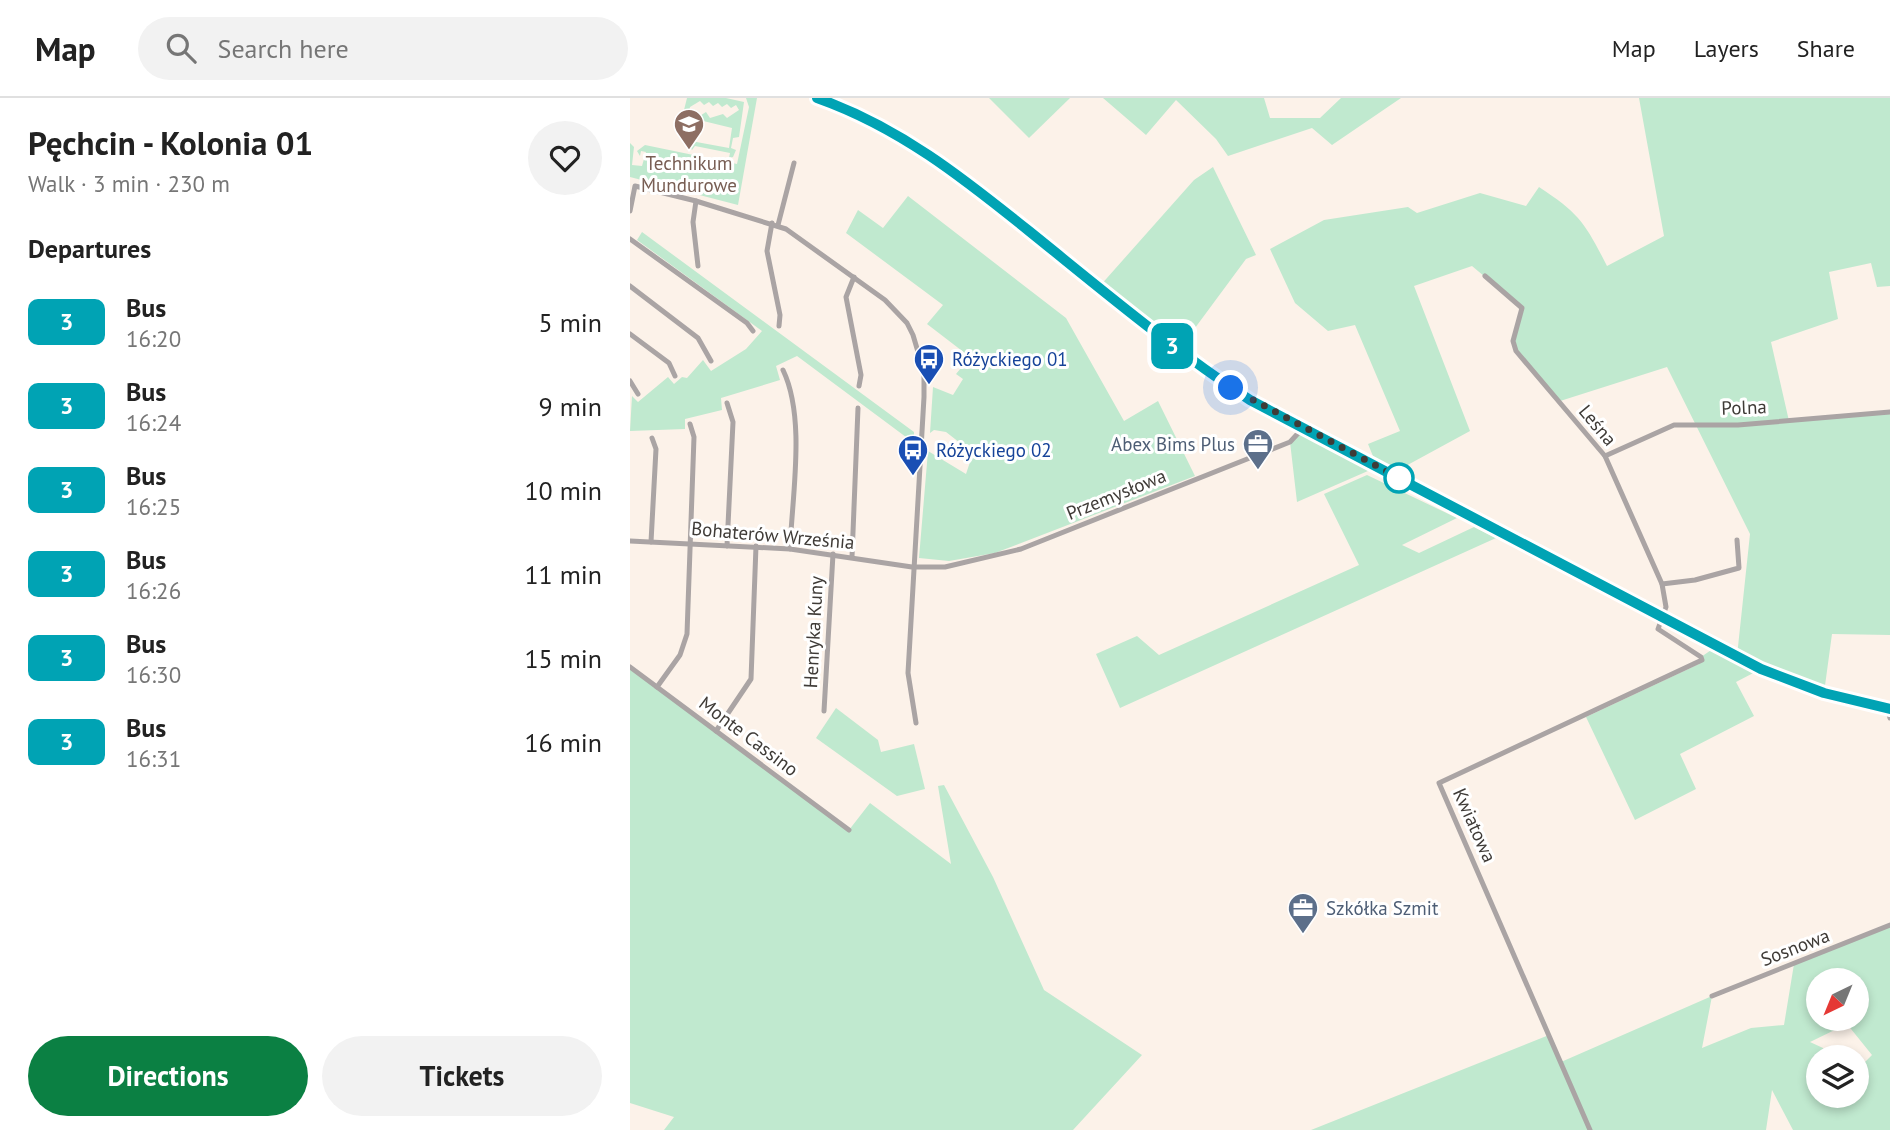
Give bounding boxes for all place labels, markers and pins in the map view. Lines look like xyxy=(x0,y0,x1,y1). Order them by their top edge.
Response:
school or university icon: Technikum Mundurowe xyxy=(672,107,706,151)
place label: Technikum Mundurowe xyxy=(641,151,737,197)
bus stop icon: Różyckiego 01 xyxy=(912,342,946,386)
place label: Różyckiego 01 xyxy=(952,347,1068,371)
office icon: Abex Bims Plus xyxy=(1241,427,1275,471)
place label: Abex Bims Plus xyxy=(1111,432,1235,456)
bus stop icon: Różyckiego 02 xyxy=(896,433,930,477)
place label: Różyckiego 02 xyxy=(936,438,1052,462)
unlabelled marker xyxy=(1384,463,1414,493)
office icon: Szkółka Szmit xyxy=(1286,891,1320,935)
place label: Szkółka Szmit xyxy=(1326,896,1439,920)

